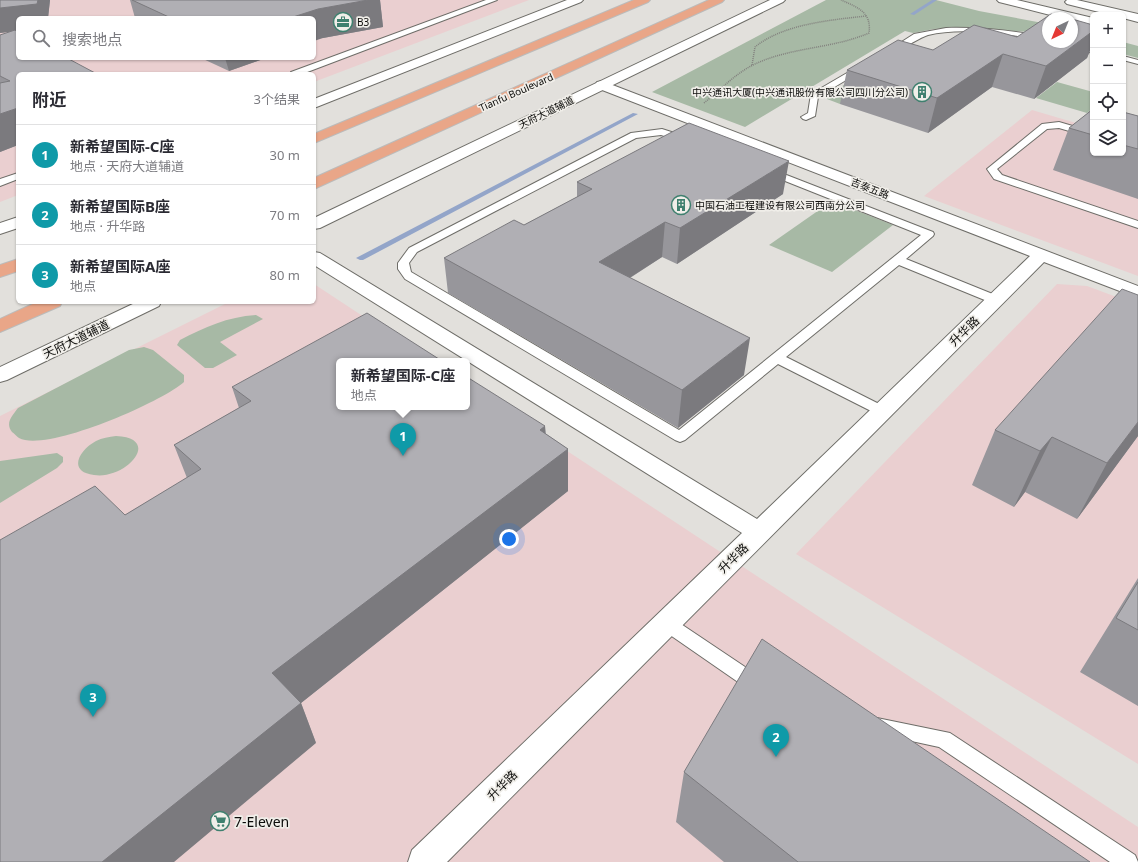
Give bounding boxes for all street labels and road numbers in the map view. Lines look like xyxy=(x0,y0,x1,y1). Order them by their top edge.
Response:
street label: Tianfu Boulevard xyxy=(477,69,555,115)
street label: 天府大道辅道 xyxy=(516,93,576,131)
street label: 吉泰五路 xyxy=(849,174,891,202)
street label: 升华路 xyxy=(945,312,983,350)
street label: 天府大道辅道 xyxy=(40,316,112,362)
street label: 升华路 xyxy=(714,539,752,577)
street label: 升华路 xyxy=(483,766,521,804)

